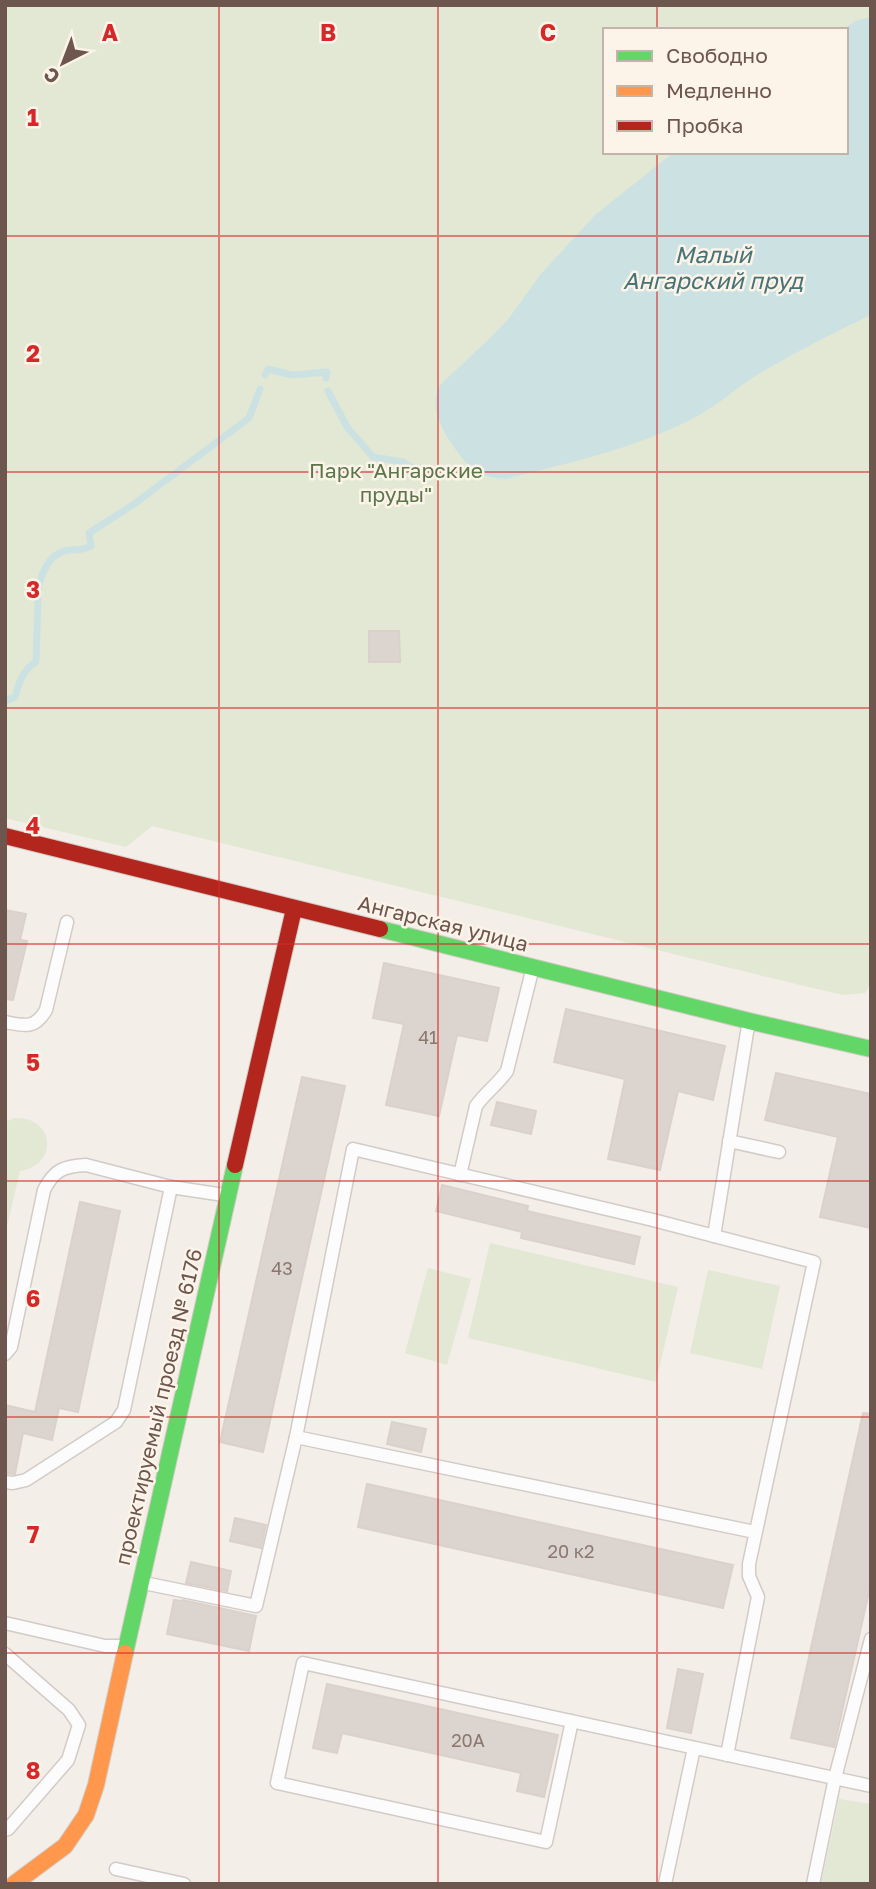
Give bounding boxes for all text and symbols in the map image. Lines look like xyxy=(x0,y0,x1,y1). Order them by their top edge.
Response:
text: A xyxy=(102,18,119,46)
text: B xyxy=(320,18,336,46)
text: C xyxy=(540,18,556,46)
north arrow xyxy=(28,28,98,98)
legend xyxy=(603,28,848,154)
text: Свободно xyxy=(666,42,768,68)
text: С xyxy=(39,63,64,89)
text: Медленно xyxy=(666,77,772,103)
text: 1 xyxy=(27,103,39,131)
text: Пробка xyxy=(666,112,744,138)
water label: Малый Ангарский пруд xyxy=(623,240,804,294)
text: 2 xyxy=(26,339,40,367)
park label: Парк "Ангарские пруды" xyxy=(309,457,483,507)
text: 3 xyxy=(26,575,40,603)
text: 4 xyxy=(26,811,40,839)
street label: Ангарская улица xyxy=(355,889,531,957)
house number: 41 xyxy=(418,1026,438,1048)
text: 5 xyxy=(26,1048,40,1076)
street label: проектируемый проезд № 6176 xyxy=(109,1246,207,1568)
house number: 43 xyxy=(271,1257,293,1279)
text: 6 xyxy=(26,1284,40,1312)
text: 7 xyxy=(27,1520,39,1548)
house number: 20 к2 xyxy=(548,1540,594,1562)
house number: 20А xyxy=(451,1729,485,1751)
text: 8 xyxy=(26,1756,40,1784)

